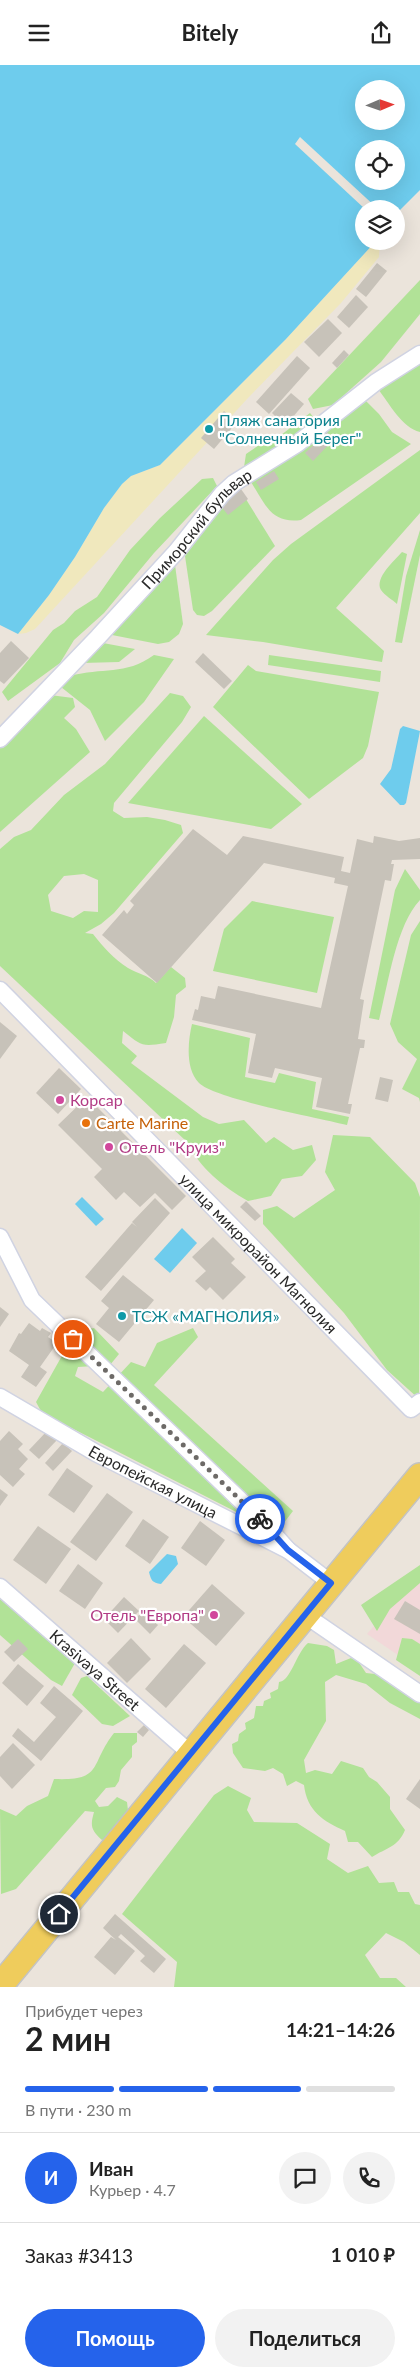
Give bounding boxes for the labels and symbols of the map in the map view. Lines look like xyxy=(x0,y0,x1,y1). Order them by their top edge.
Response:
north arrow xyxy=(355,80,405,130)
place label: Пляж санатория "Солнечный Берег" xyxy=(219,410,361,447)
marker: Пляж санатория "Солнечный Берег" xyxy=(203,423,215,435)
street label: Приморский бульвар xyxy=(137,465,255,593)
place label: Корсар xyxy=(70,1090,123,1109)
marker: Корсар xyxy=(54,1094,66,1106)
place label: Carte Marine xyxy=(96,1113,188,1132)
marker: Carte Marine xyxy=(80,1117,92,1129)
place label: Отель "Круиз" xyxy=(119,1137,225,1156)
marker: Отель "Круиз" xyxy=(103,1141,115,1153)
street label: улица микрорайон Магнолия xyxy=(176,1169,341,1337)
place label: ТСЖ «МАГНОЛИЯ» xyxy=(132,1306,280,1325)
marker: ТСЖ «МАГНОЛИЯ» xyxy=(116,1310,128,1322)
pin xyxy=(52,1318,94,1360)
street label: Европейская улица xyxy=(86,1441,221,1522)
courier xyxy=(235,1494,285,1544)
place label: Отель "Европа" xyxy=(90,1605,204,1624)
marker: Отель "Европа" xyxy=(208,1609,220,1621)
street label: Krasivaya Street xyxy=(46,1625,144,1714)
pin xyxy=(38,1893,80,1935)

